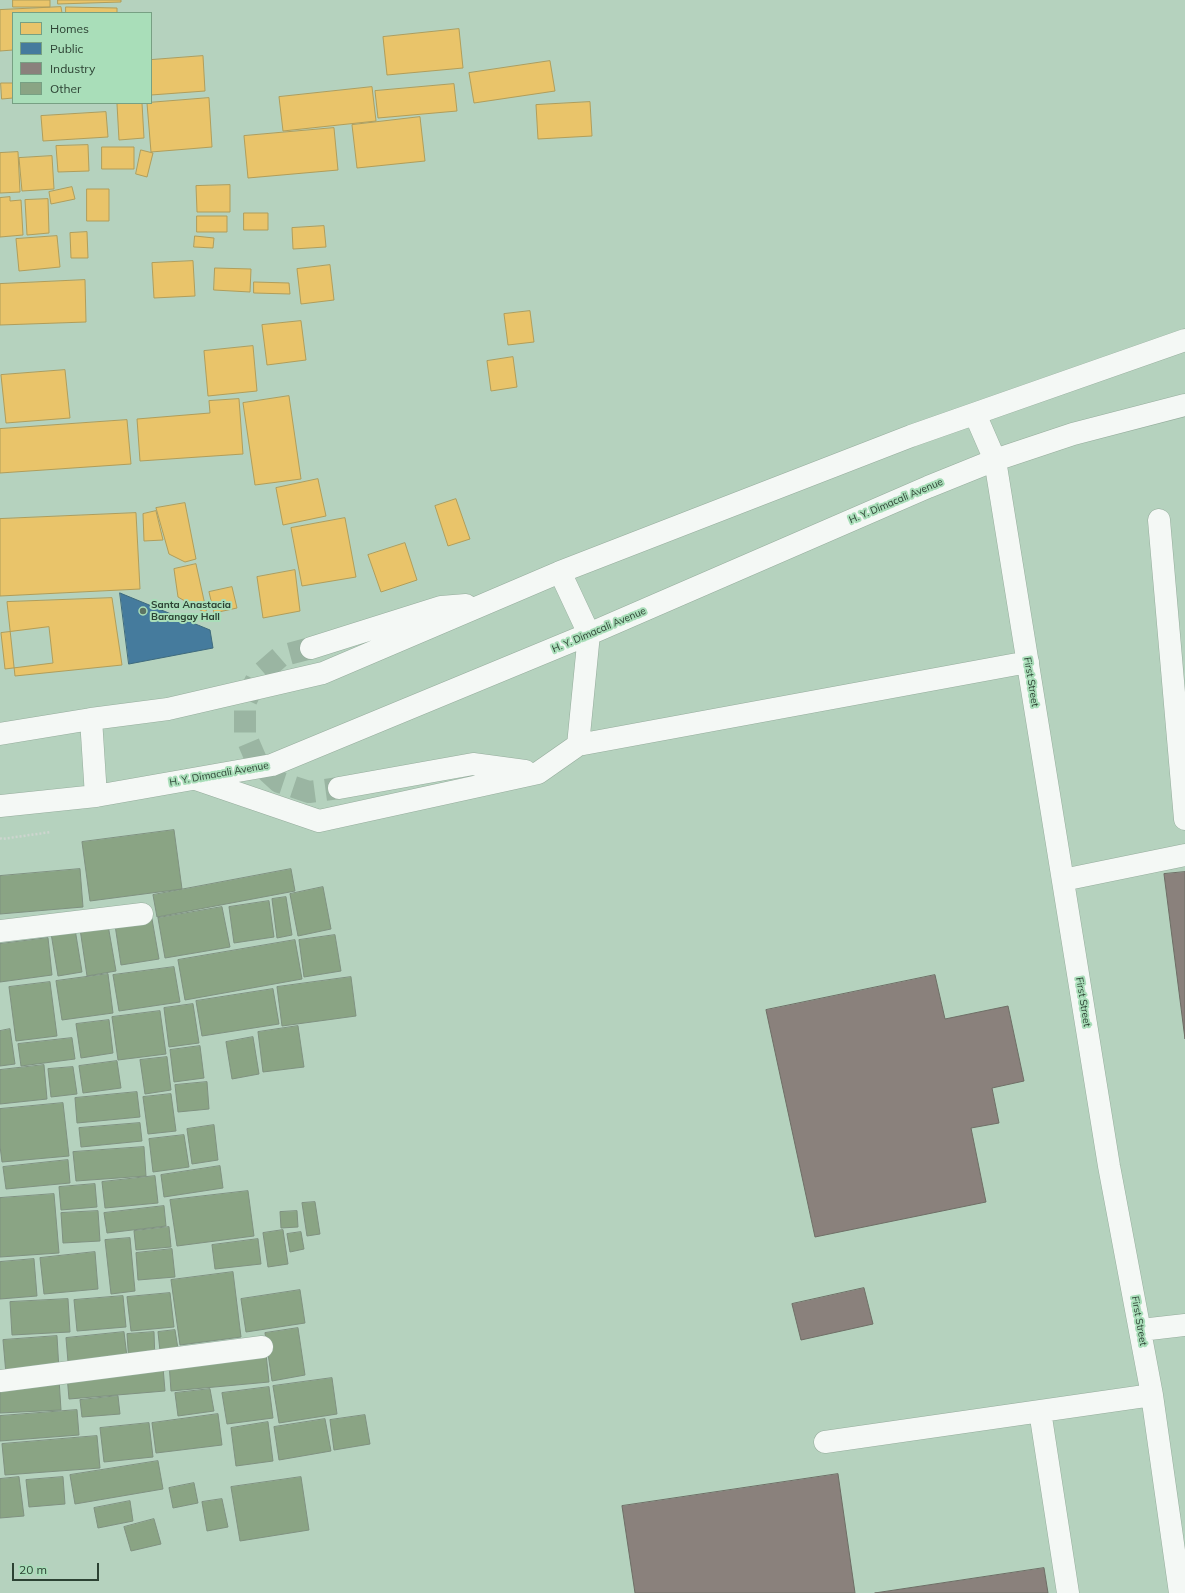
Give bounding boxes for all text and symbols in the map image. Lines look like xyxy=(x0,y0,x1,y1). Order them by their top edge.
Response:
legend xyxy=(12,12,152,104)
text: Homes xyxy=(50,21,89,36)
text: Public xyxy=(50,41,84,56)
text: Industry xyxy=(50,61,95,76)
text: Other xyxy=(50,81,81,96)
street label: H. Y. Dimacali Avenue xyxy=(847,476,945,526)
place label: Santa Anastacia Barangay Hall xyxy=(151,599,231,622)
street label: H. Y. Dimacali Avenue xyxy=(550,605,648,655)
marker: Santa Anastacia Barangay Hall xyxy=(138,606,148,616)
street label: First Street xyxy=(1021,656,1041,708)
street label: H. Y. Dimacali Avenue xyxy=(168,759,270,789)
street label: First Street xyxy=(1073,976,1093,1028)
street label: First Street xyxy=(1129,1295,1149,1347)
scale bar xyxy=(14,1555,101,1581)
text: 20 m xyxy=(19,1562,47,1577)

